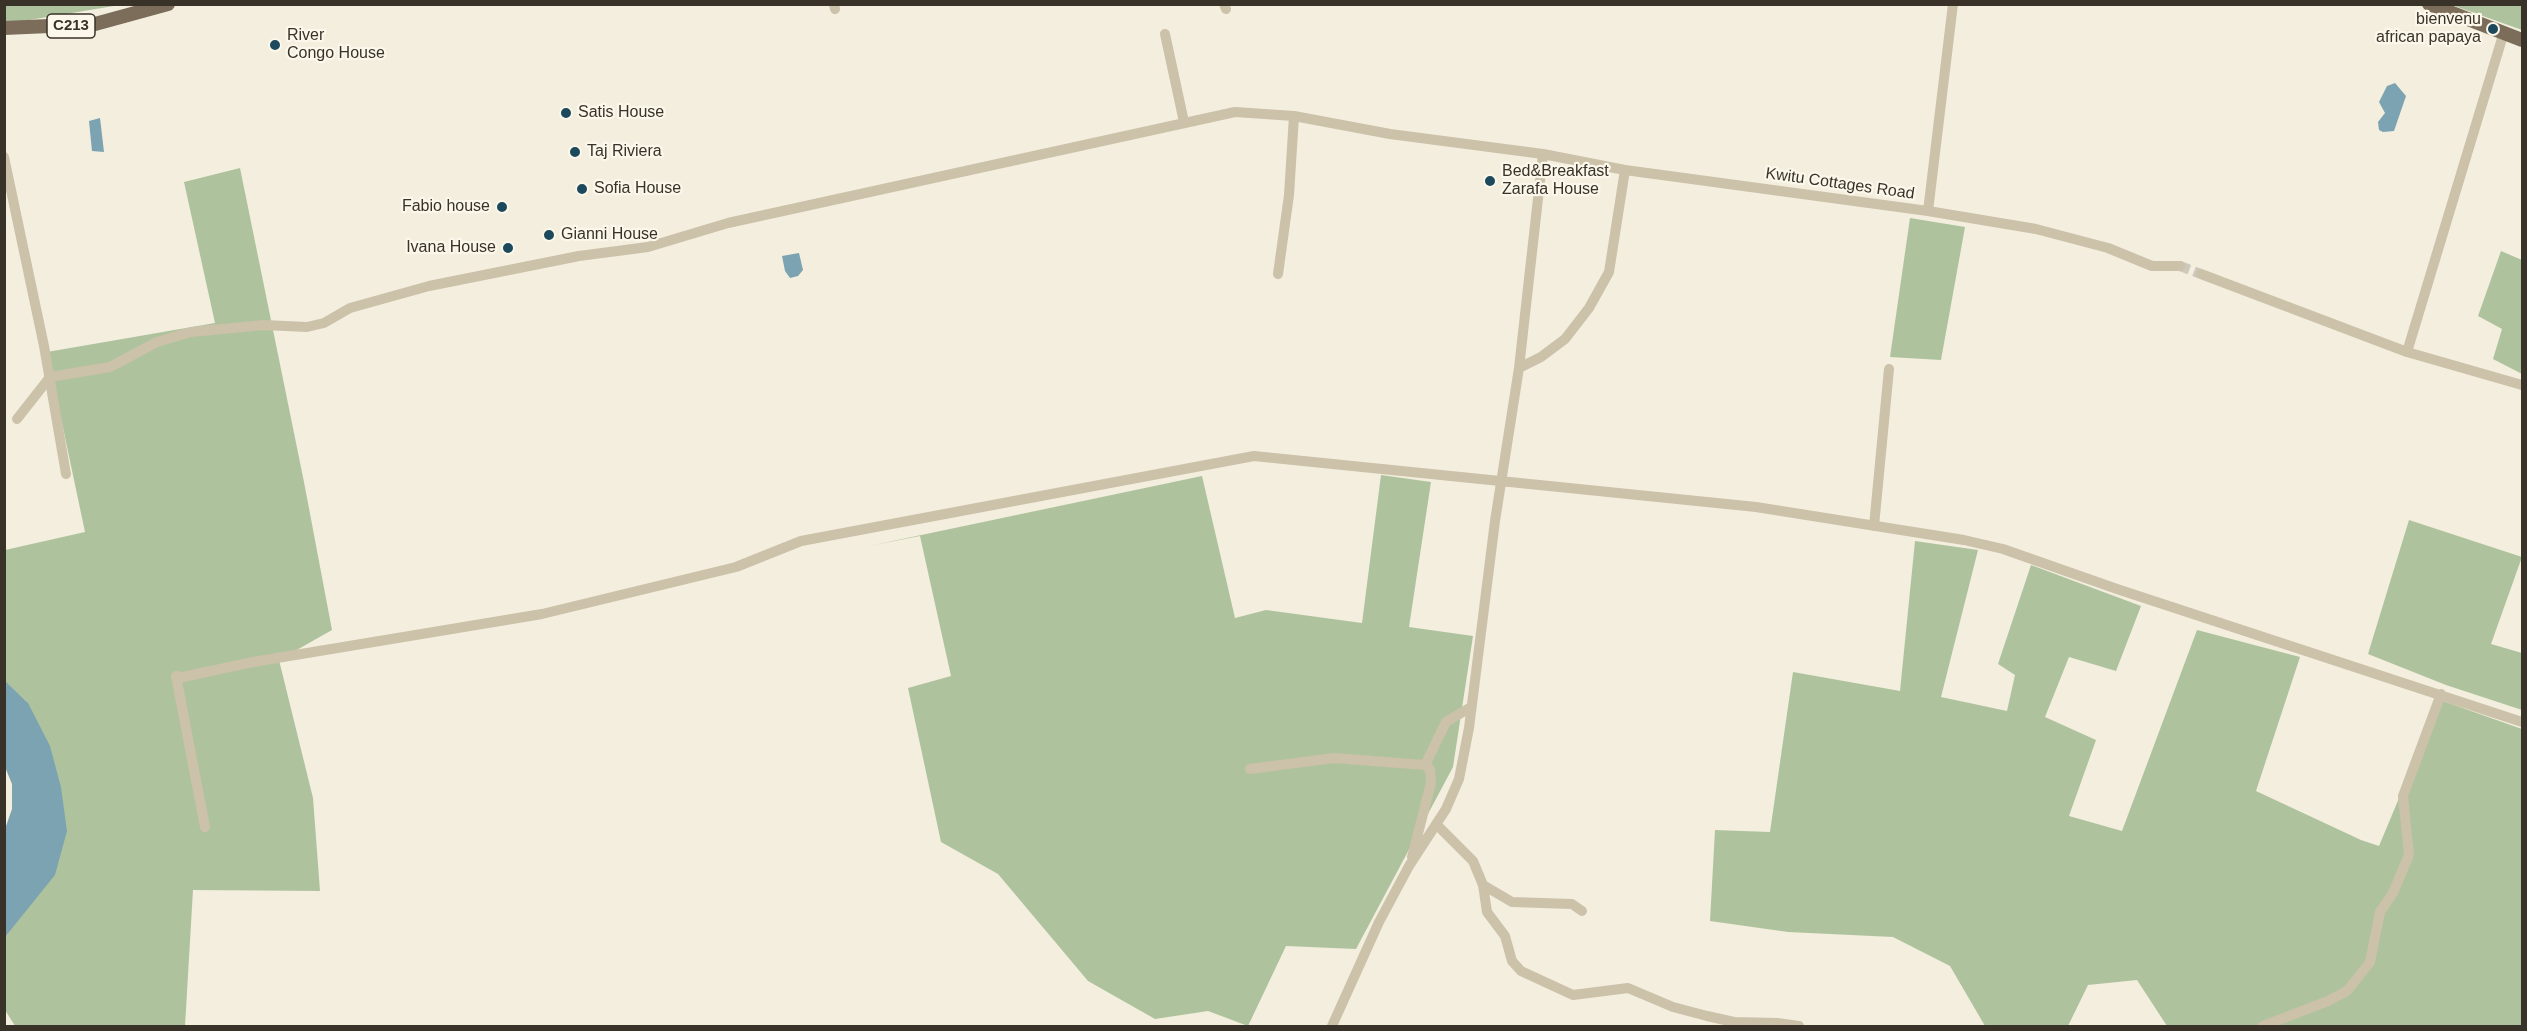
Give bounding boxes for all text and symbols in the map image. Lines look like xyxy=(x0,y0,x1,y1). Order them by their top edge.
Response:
place label: bienvenu african papaya xyxy=(2376,10,2481,48)
road number: C213 xyxy=(47,14,95,38)
marker: bienvenu african papaya xyxy=(2486,22,2500,36)
place label: River Congo House xyxy=(287,26,385,64)
marker: River Congo House xyxy=(268,38,282,52)
place label: Satis House xyxy=(578,103,664,123)
marker: Satis House xyxy=(559,106,573,120)
place label: Taj Riviera xyxy=(587,142,662,162)
marker: Taj Riviera xyxy=(568,145,582,159)
place label: Bed&Breakfast Zarafa House xyxy=(1502,162,1609,200)
street label: Kwitu Cottages Road xyxy=(1764,164,1916,204)
marker: Bed&Breakfast Zarafa House xyxy=(1483,174,1497,188)
place label: Sofia House xyxy=(594,179,681,199)
marker: Sofia House xyxy=(575,182,589,196)
place label: Fabio house xyxy=(402,197,490,217)
marker: Fabio house xyxy=(495,200,509,214)
place label: Gianni House xyxy=(561,225,658,245)
marker: Gianni House xyxy=(542,228,556,242)
place label: Ivana House xyxy=(406,238,496,258)
marker: Ivana House xyxy=(501,241,515,255)

